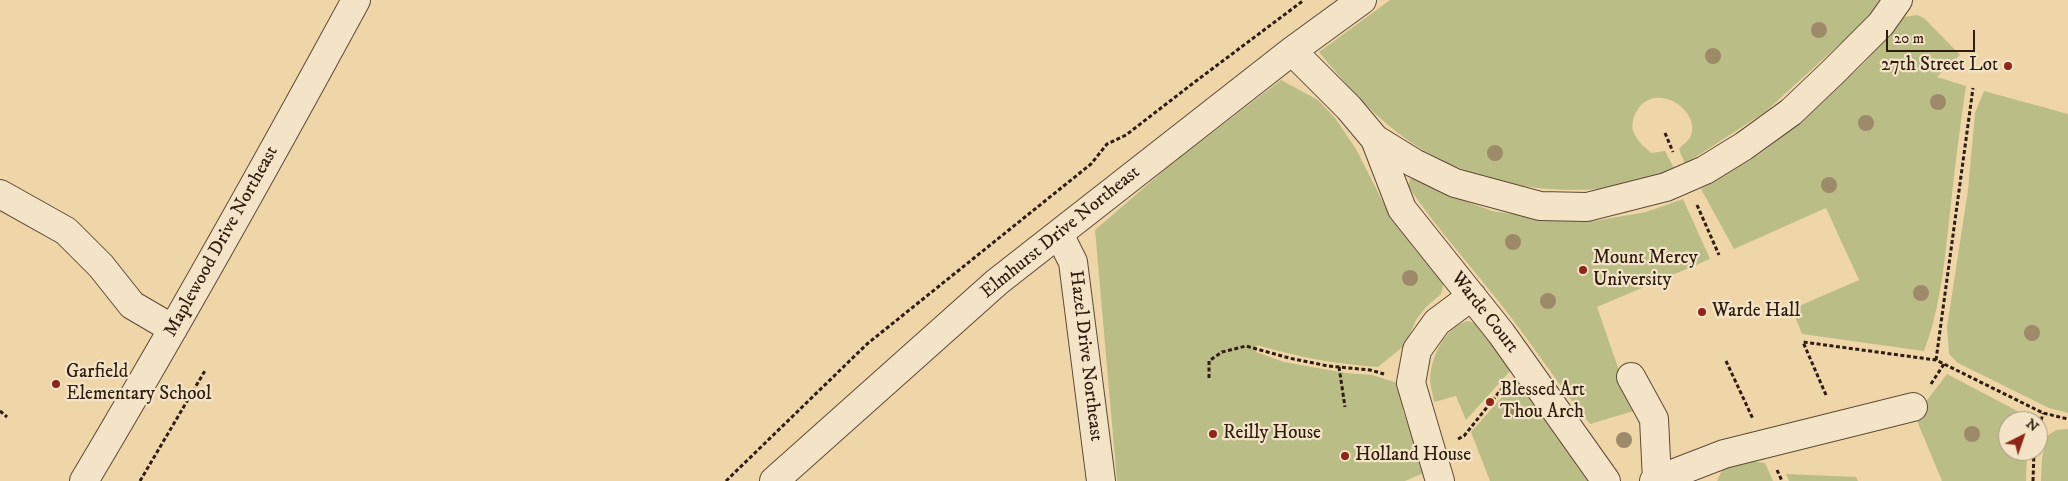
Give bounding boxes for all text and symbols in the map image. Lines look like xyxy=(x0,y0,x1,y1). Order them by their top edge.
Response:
scale bar xyxy=(1888,20,1977,52)
text: 20 m xyxy=(1894,29,1924,48)
place label: 27th Street Lot xyxy=(1881,55,1998,77)
marker: 27th Street Lot xyxy=(2002,60,2014,72)
street label: Maplewood Drive Northeast xyxy=(160,143,284,341)
street label: Elmhurst Drive Northeast xyxy=(977,162,1145,304)
place label: Mount Mercy University xyxy=(1593,248,1698,292)
marker: Mount Mercy University xyxy=(1577,264,1589,276)
street label: Warde Court xyxy=(1445,268,1523,358)
street label: Hazel Drive Northeast xyxy=(1063,269,1107,443)
place label: Warde Hall xyxy=(1712,301,1800,323)
marker: Warde Hall xyxy=(1696,306,1708,318)
place label: Garfield Elementary School xyxy=(66,362,211,406)
marker: Garfield Elementary School xyxy=(50,378,62,390)
place label: Blessed Art Thou Arch xyxy=(1500,380,1585,424)
marker: Blessed Art Thou Arch xyxy=(1484,396,1496,408)
north arrow xyxy=(1998,411,2048,461)
text: N xyxy=(2022,415,2042,436)
place label: Reilly House xyxy=(1223,423,1321,445)
marker: Reilly House xyxy=(1207,428,1219,440)
place label: Holland House xyxy=(1355,445,1471,467)
marker: Holland House xyxy=(1339,450,1351,462)

